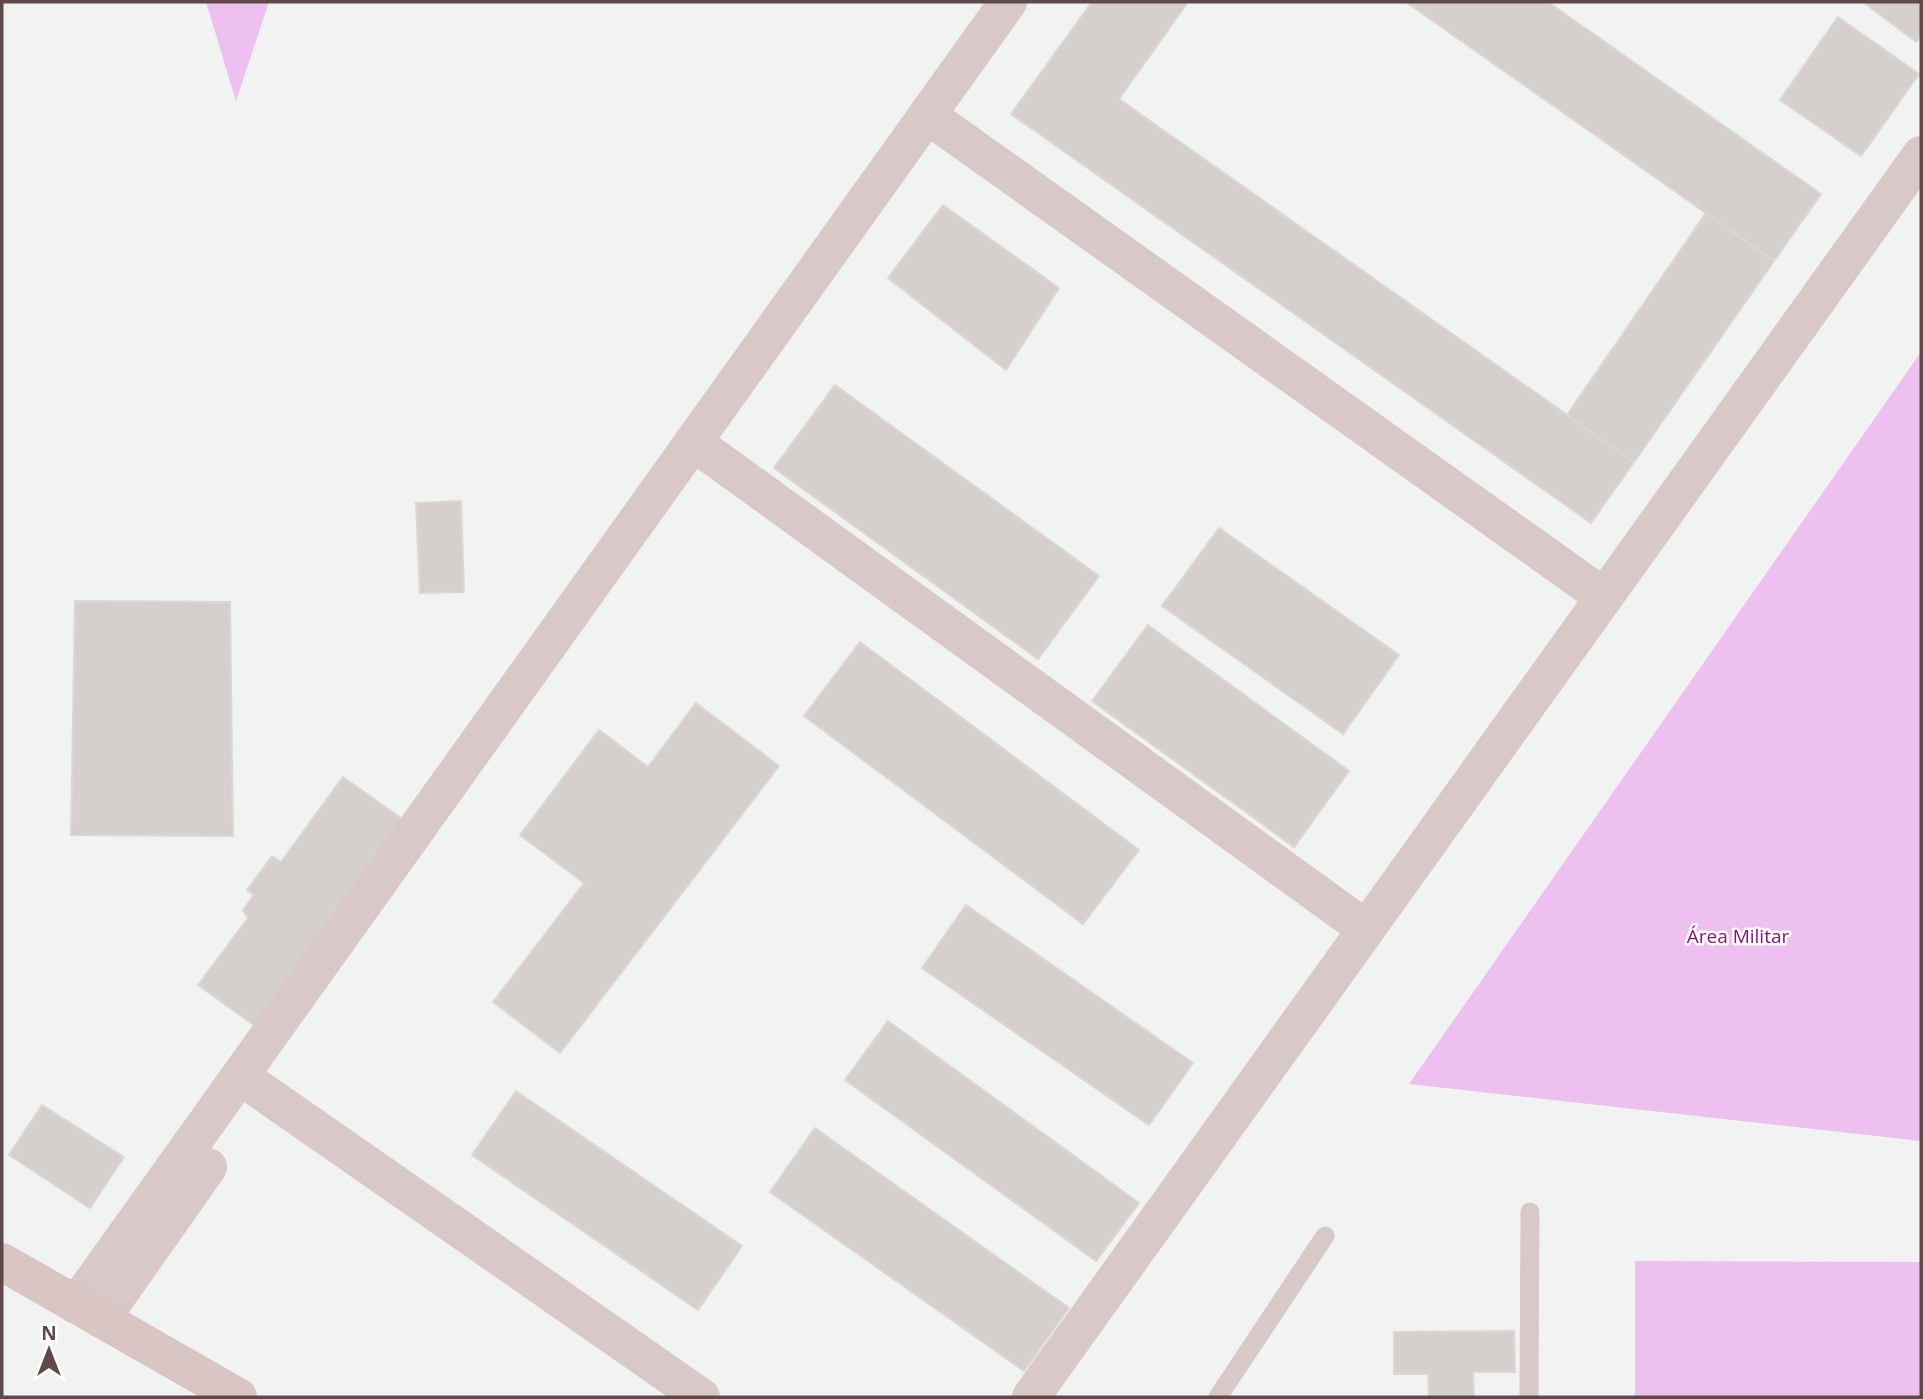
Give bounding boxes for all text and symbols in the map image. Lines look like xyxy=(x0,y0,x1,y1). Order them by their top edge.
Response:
park label: Área Militar xyxy=(1687,923,1789,949)
north arrow xyxy=(14,1315,84,1385)
text: N xyxy=(41,1320,57,1346)

